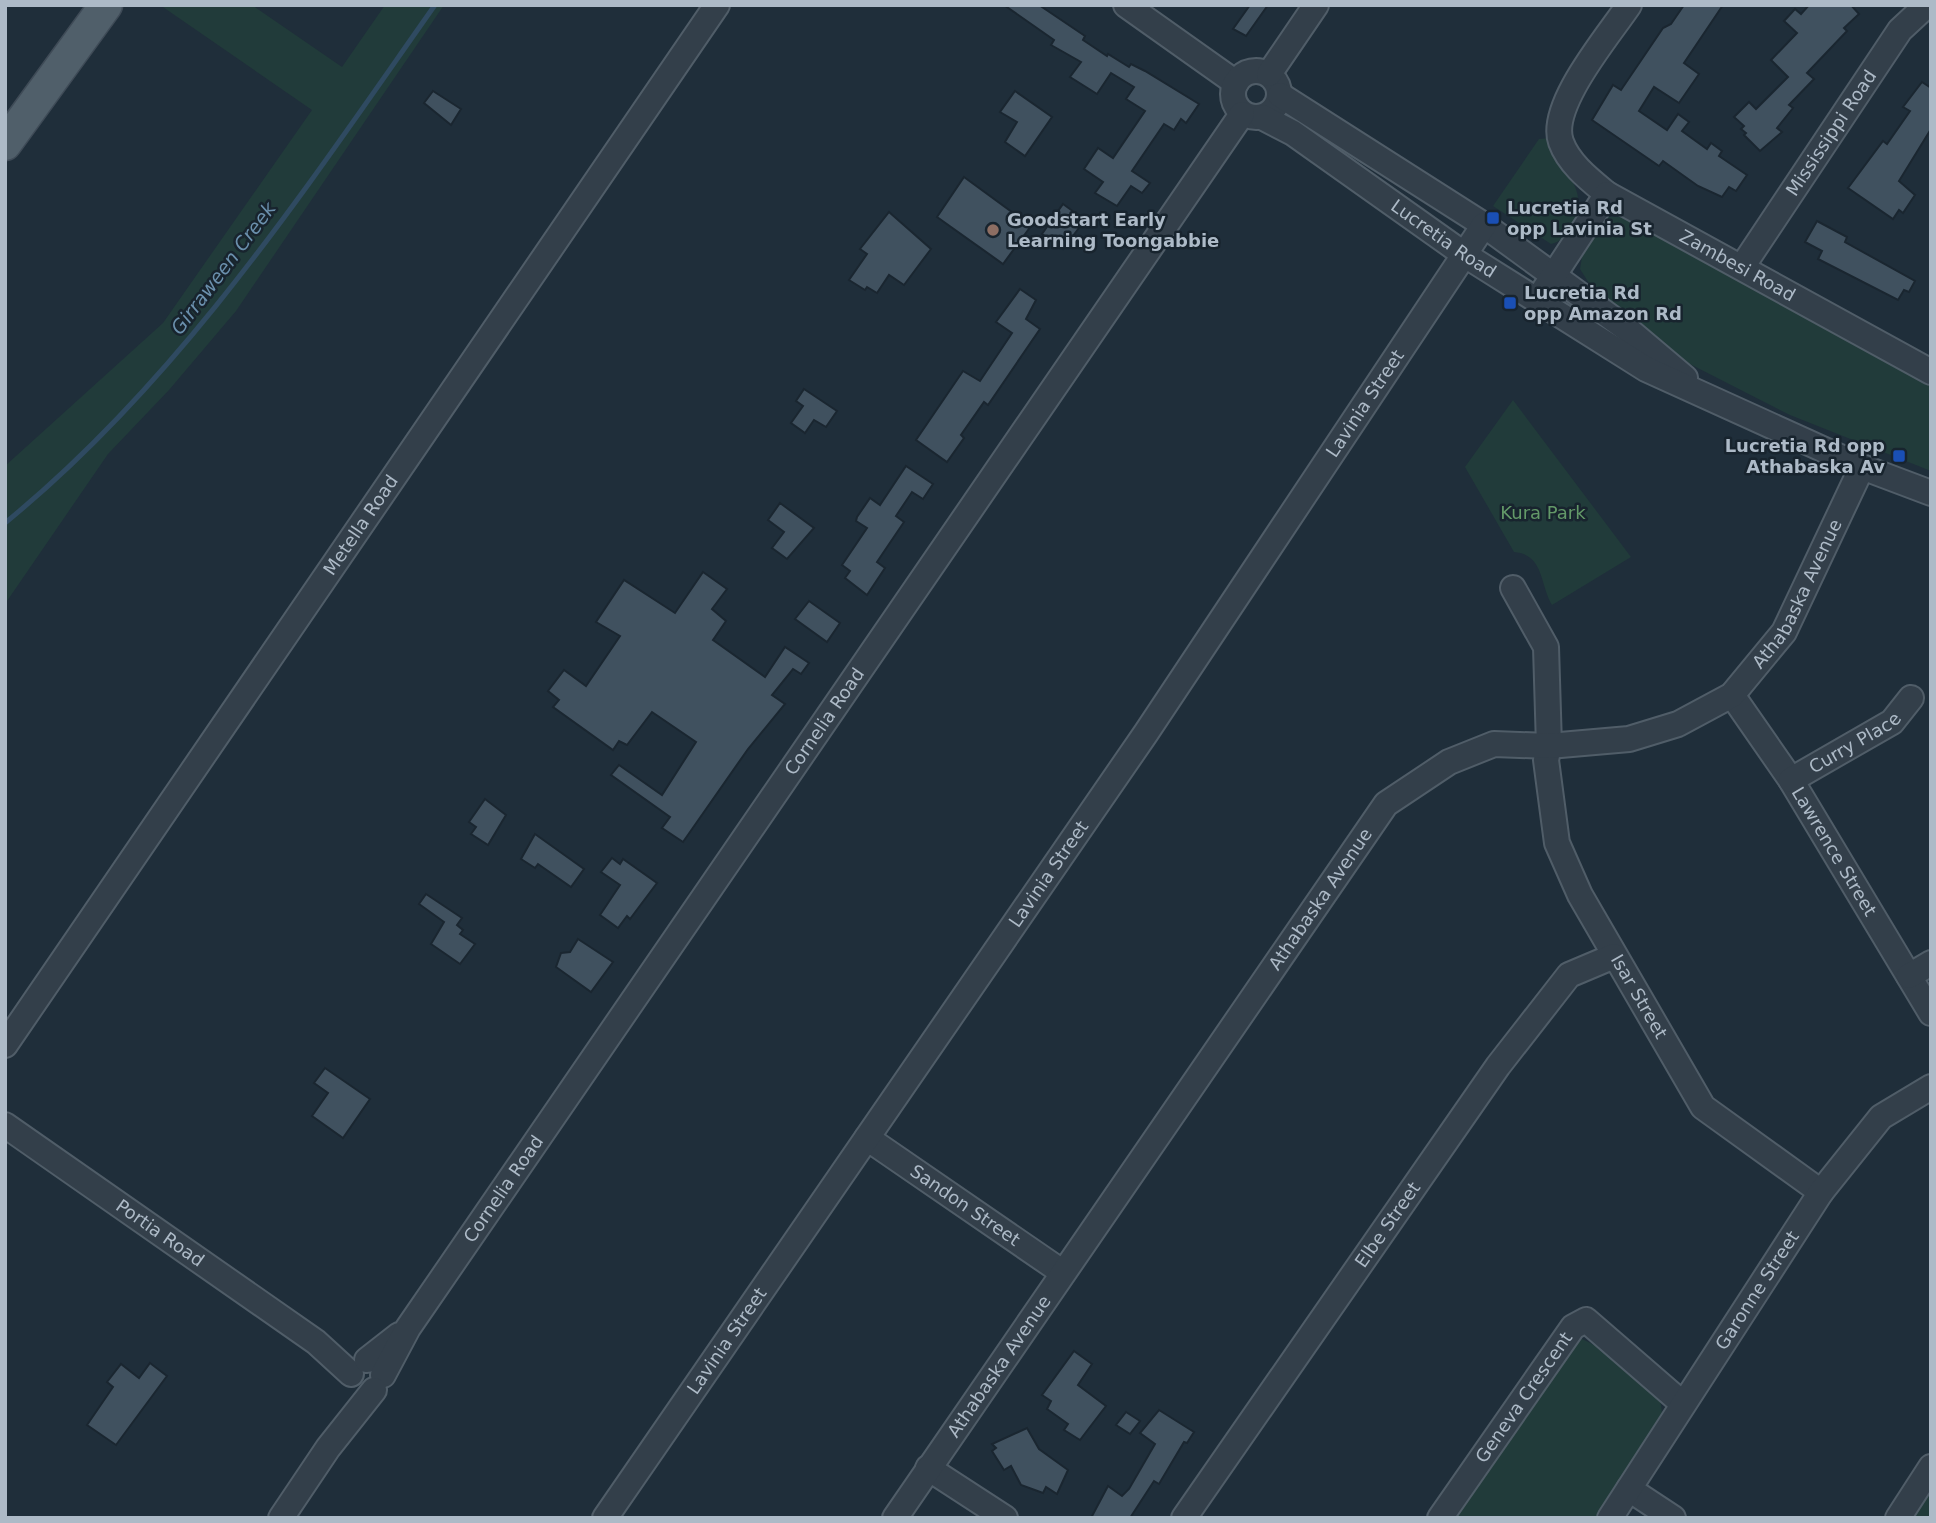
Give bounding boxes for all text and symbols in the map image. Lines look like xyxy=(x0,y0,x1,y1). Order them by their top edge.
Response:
street label: Mississippi Road xyxy=(1781,66,1880,200)
street label: Lucretia Road xyxy=(1387,195,1500,282)
water label: Girraween Creek xyxy=(166,197,280,338)
place label: Lucretia Rd opp Lavinia St xyxy=(1507,197,1652,239)
place label: Goodstart Early Learning Toongabbie xyxy=(1007,209,1219,251)
marker: Lucretia Rd opp Lavinia St xyxy=(1485,210,1501,226)
marker: Goodstart Early Learning Toongabbie xyxy=(985,222,1001,238)
street label: Zambesi Road xyxy=(1676,225,1799,305)
place label: Lucretia Rd opp Amazon Rd xyxy=(1524,282,1682,324)
marker: Lucretia Rd opp Amazon Rd xyxy=(1502,295,1518,311)
street label: Lavinia Street xyxy=(1321,346,1408,461)
place label: Lucretia Rd opp Athabaska Av xyxy=(1725,435,1885,477)
marker: Lucretia Rd opp Athabaska Av xyxy=(1891,448,1907,464)
street label: Metella Road xyxy=(319,471,402,579)
park label: Kura Park xyxy=(1500,502,1586,523)
street label: Athabaska Avenue xyxy=(1748,516,1846,672)
street label: Cornelia Road xyxy=(780,664,868,779)
street label: Curry Place xyxy=(1805,708,1905,777)
street label: Lawrence Street xyxy=(1788,783,1881,920)
street label: Lavinia Street xyxy=(1004,817,1092,931)
street label: Athabaska Avenue xyxy=(1264,824,1376,974)
street label: Isar Street xyxy=(1607,951,1672,1042)
street label: Cornelia Road xyxy=(459,1131,547,1246)
street label: Sandon Street xyxy=(907,1160,1024,1250)
street label: Elbe Street xyxy=(1350,1178,1424,1271)
street label: Portia Road xyxy=(112,1195,208,1271)
street label: Garonne Street xyxy=(1711,1227,1803,1354)
street label: Lavinia Street xyxy=(683,1283,771,1398)
street label: Athabaska Avenue xyxy=(943,1291,1055,1441)
street label: Geneva Crescent xyxy=(1471,1328,1576,1466)

